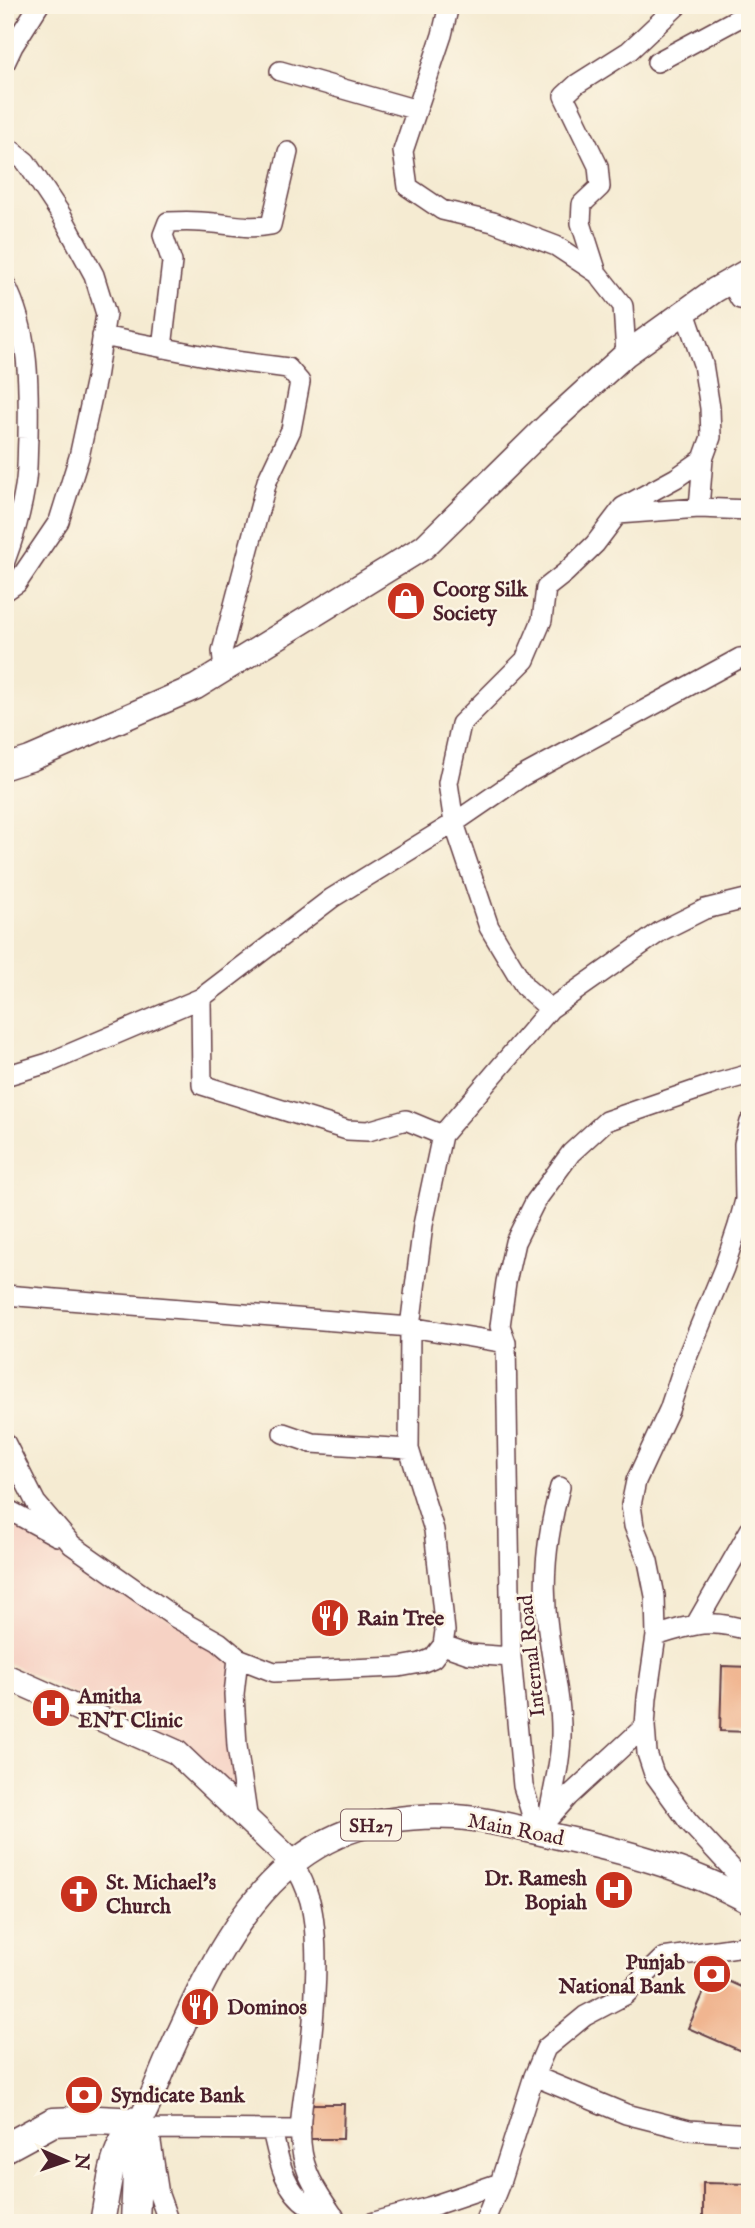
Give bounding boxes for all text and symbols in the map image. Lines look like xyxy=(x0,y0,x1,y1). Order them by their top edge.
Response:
place label: Coorg Silk Society xyxy=(433,577,528,628)
shop icon: Coorg Silk Society xyxy=(385,580,427,622)
street label: Internal Road xyxy=(513,1593,552,1718)
restaurant icon: Rain Tree xyxy=(309,1597,351,1639)
place label: Rain Tree xyxy=(357,1606,444,1633)
place label: Amitha ENT Clinic xyxy=(77,1684,183,1735)
hospital icon: Amitha ENT Clinic xyxy=(30,1687,72,1729)
street label: Main Road xyxy=(465,1808,567,1853)
road number: SH27 xyxy=(341,1810,401,1840)
place label: Dr. Ramesh Bopiah xyxy=(484,1866,588,1917)
hospital icon: Dr. Ramesh Bopiah xyxy=(593,1869,635,1911)
place label: St. Michael's Church xyxy=(106,1870,216,1921)
church icon: St. Michael's Church xyxy=(58,1873,100,1915)
place label: Punjab National Bank xyxy=(557,1950,686,2001)
bank icon: Punjab National Bank xyxy=(691,1953,733,1995)
restaurant icon: Dominos xyxy=(179,1986,221,2028)
place label: Dominos xyxy=(227,1995,307,2022)
bank icon: Syndicate Bank xyxy=(63,2074,105,2116)
place label: Syndicate Bank xyxy=(111,2083,245,2110)
north arrow xyxy=(32,2126,102,2196)
text: N xyxy=(69,2152,93,2171)

